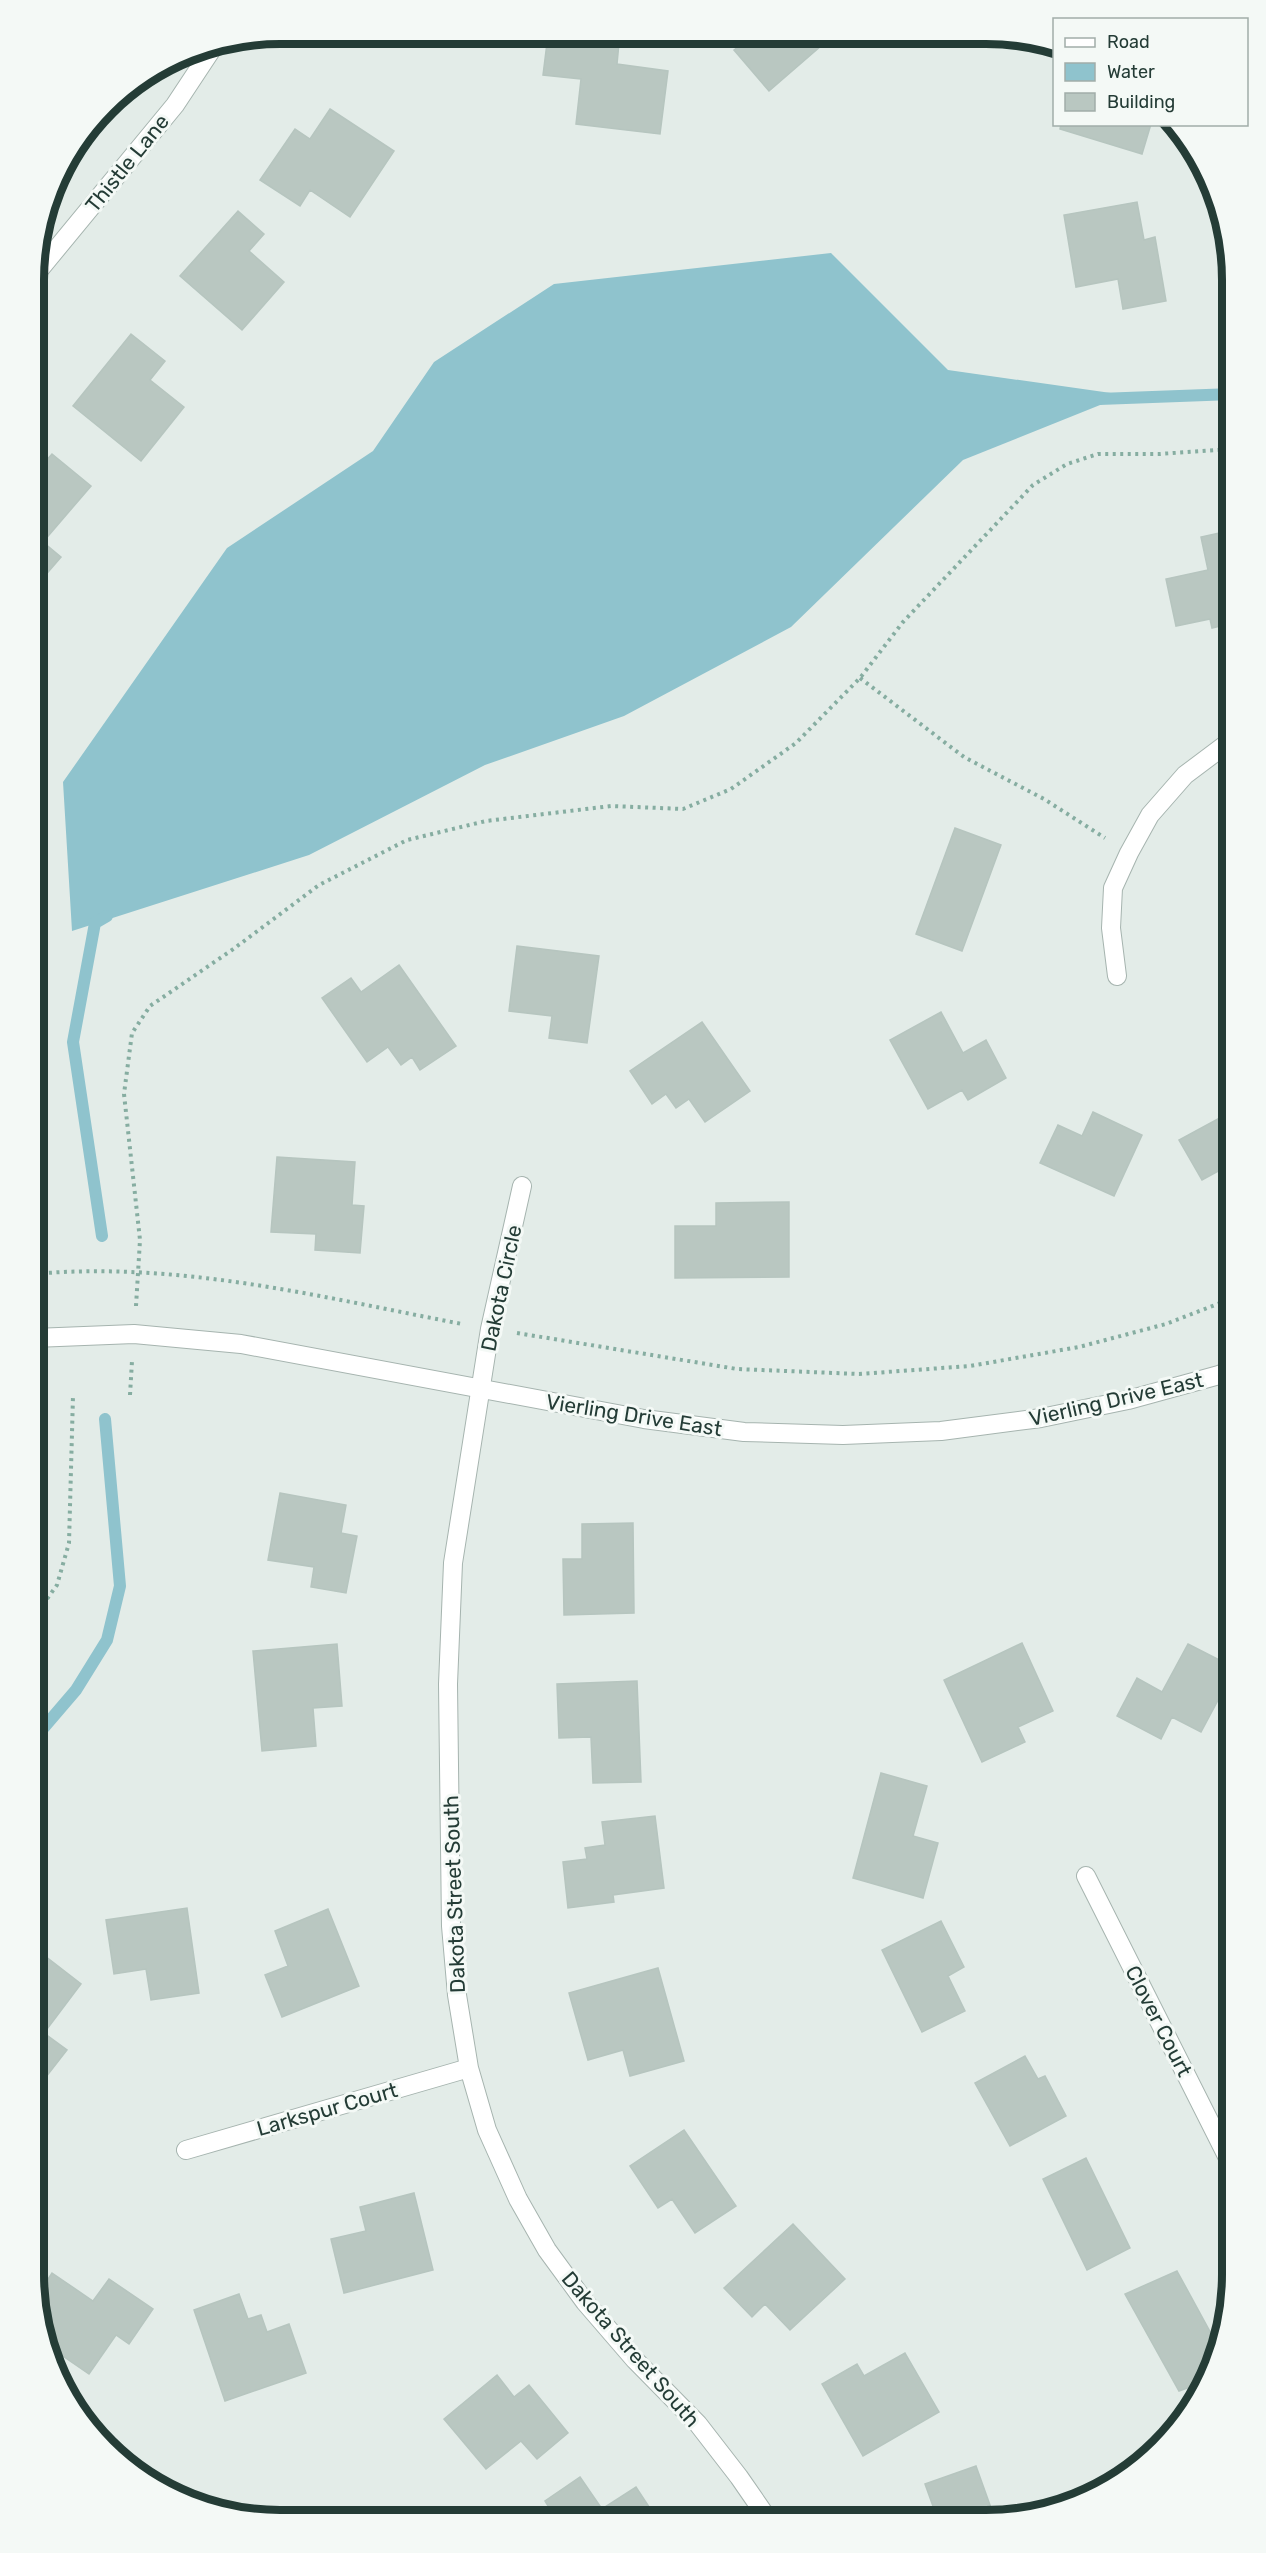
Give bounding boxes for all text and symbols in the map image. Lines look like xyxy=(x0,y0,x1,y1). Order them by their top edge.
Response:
legend xyxy=(1053,18,1248,126)
text: Road xyxy=(1107,31,1150,53)
text: Water xyxy=(1107,61,1155,83)
text: Building xyxy=(1107,91,1175,113)
street label: Thistle Lane xyxy=(80,109,174,217)
street label: Dakota Circle xyxy=(475,1223,527,1353)
street label: Vierling Drive East xyxy=(1026,1367,1206,1431)
street label: Vierling Drive East xyxy=(544,1389,724,1441)
street label: Dakota Street South xyxy=(438,1795,470,1993)
street label: Clover Court xyxy=(1120,1961,1198,2081)
street label: Larkspur Court xyxy=(254,2077,400,2141)
street label: Dakota Street South xyxy=(557,2266,705,2432)

